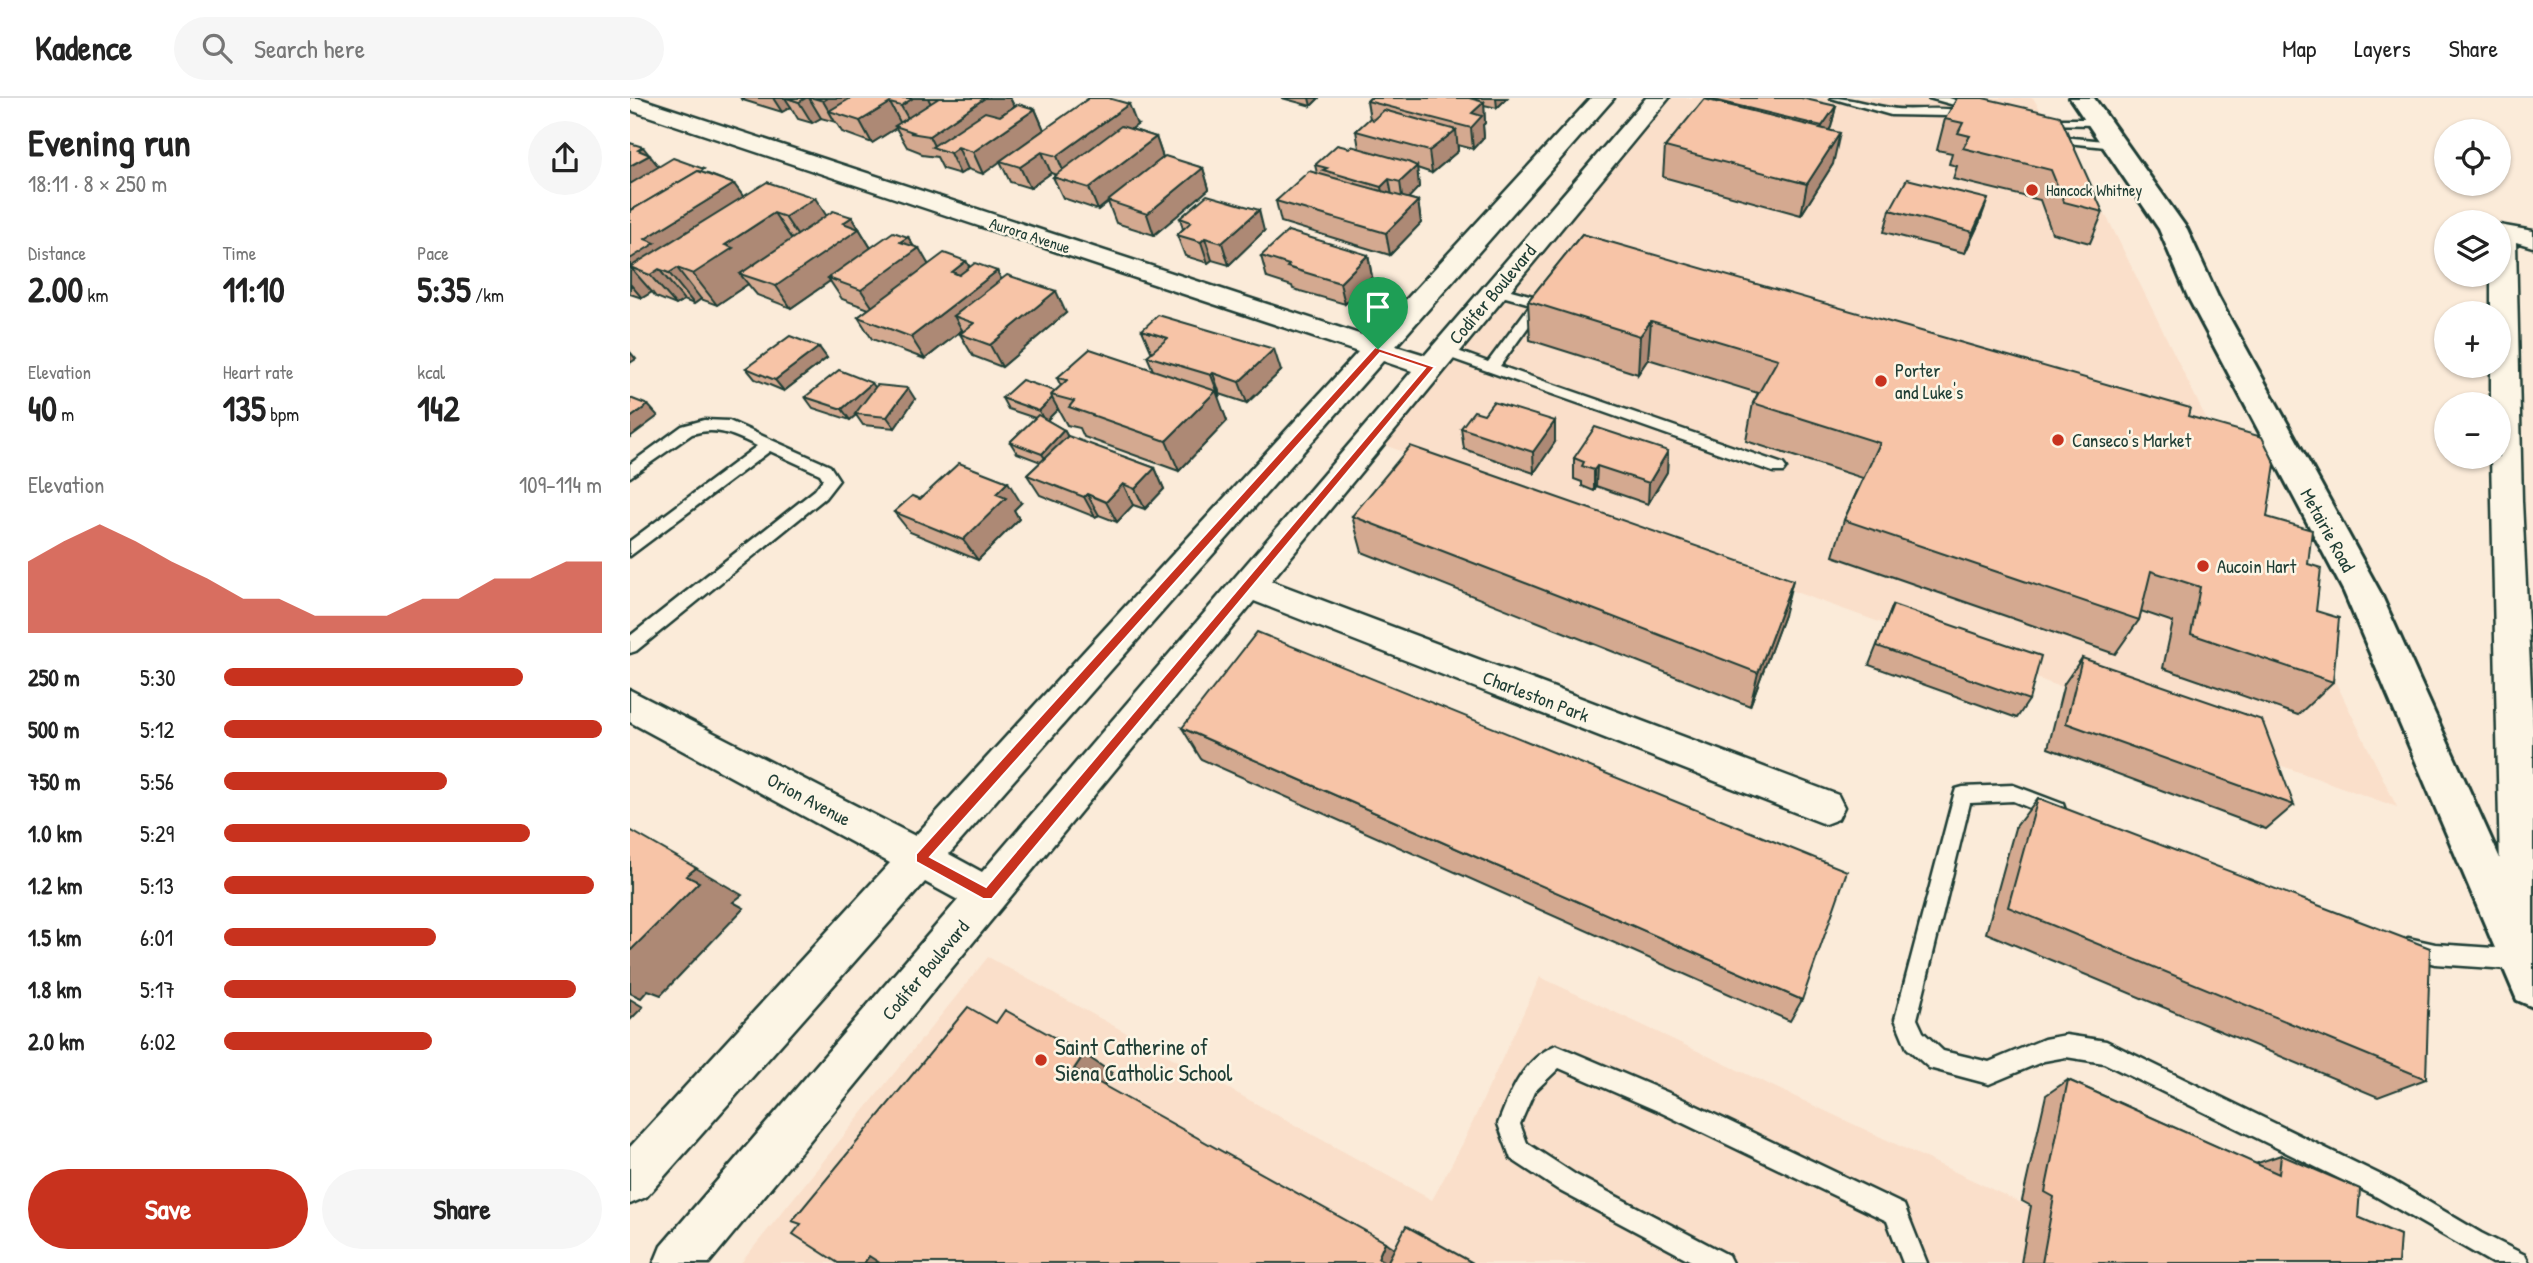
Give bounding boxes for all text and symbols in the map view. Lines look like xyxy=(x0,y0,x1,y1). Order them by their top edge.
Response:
search box xyxy=(174,17,664,80)
text: Kadence xyxy=(35,26,132,70)
icon: search xyxy=(198,29,236,67)
text: Search here xyxy=(254,31,365,66)
text: Map xyxy=(2282,32,2316,64)
text: Layers xyxy=(2354,32,2411,64)
text: Share xyxy=(2449,32,2498,64)
text: Evening run xyxy=(28,116,191,168)
map controls xyxy=(2434,119,2511,469)
button: locate xyxy=(2434,119,2511,196)
button: share xyxy=(528,121,602,195)
text: 18:11 · 8 × 250 m xyxy=(28,168,167,199)
place label: Hancock Whitney xyxy=(2046,179,2142,201)
marker: Hancock Whitney xyxy=(2024,182,2040,198)
button: layers xyxy=(2434,210,2511,287)
street label: Aurora Avenue xyxy=(987,212,1074,259)
street label: Codifer Boulevard xyxy=(1442,238,1542,350)
text: Distance xyxy=(28,240,86,266)
text: Time xyxy=(223,240,256,266)
text: Pace xyxy=(417,240,449,266)
text: 2.00 xyxy=(28,266,83,313)
text: 11:10 xyxy=(223,266,285,313)
text: 5:35 xyxy=(417,266,471,313)
pin xyxy=(1348,277,1408,349)
text: km xyxy=(83,282,108,308)
text: /km xyxy=(471,282,504,308)
icon: arrive xyxy=(1359,288,1397,326)
button: + xyxy=(2434,301,2511,378)
place label: Porter and Luke's xyxy=(1895,357,1963,405)
text: Elevation xyxy=(28,359,91,385)
text: Heart rate xyxy=(223,359,294,385)
text: kcal xyxy=(417,359,445,385)
marker: Porter and Luke's xyxy=(1873,373,1889,389)
text: 40 xyxy=(28,385,57,432)
text: 135 xyxy=(223,385,266,432)
text: 142 xyxy=(417,385,460,432)
button: − xyxy=(2434,392,2511,469)
text: m xyxy=(57,401,74,427)
text: bpm xyxy=(266,401,299,427)
place label: Canseco's Market xyxy=(2072,427,2192,453)
marker: Canseco's Market xyxy=(2050,432,2066,448)
text: Elevation xyxy=(28,469,104,500)
text: 109–114 m xyxy=(519,469,602,500)
street label: Metairie Road xyxy=(2294,484,2362,577)
place label: Aucoin Hart xyxy=(2217,553,2297,579)
marker: Aucoin Hart xyxy=(2195,558,2211,574)
text: 250 m xyxy=(28,662,80,693)
text: 5:30 xyxy=(140,662,176,693)
street label: Charleston Park xyxy=(1479,664,1593,728)
text: 500 m xyxy=(28,714,79,745)
text: 5:12 xyxy=(140,714,174,745)
text: 750 m xyxy=(28,766,80,797)
text: 5:56 xyxy=(140,766,174,797)
street label: Orion Avenue xyxy=(763,766,856,832)
text: 1.0 km xyxy=(28,818,82,849)
text: 5:29 xyxy=(140,818,174,849)
text: 1.2 km xyxy=(28,870,83,901)
text: 5:13 xyxy=(140,870,174,901)
street label: Codifer Boulevard xyxy=(875,914,975,1026)
text: 1.5 km xyxy=(28,922,81,953)
text: 6:01 xyxy=(140,922,173,953)
text: 1.8 km xyxy=(28,974,82,1005)
text: 5:17 xyxy=(140,974,175,1005)
text: 2.0 km xyxy=(28,1026,84,1057)
text: 6:02 xyxy=(140,1026,176,1057)
place label: Saint Catherine of Siena Catholic School xyxy=(1055,1031,1233,1088)
marker: Saint Catherine of Siena Catholic School xyxy=(1033,1052,1049,1068)
button: Save xyxy=(28,1169,308,1249)
button: Share xyxy=(322,1169,602,1249)

